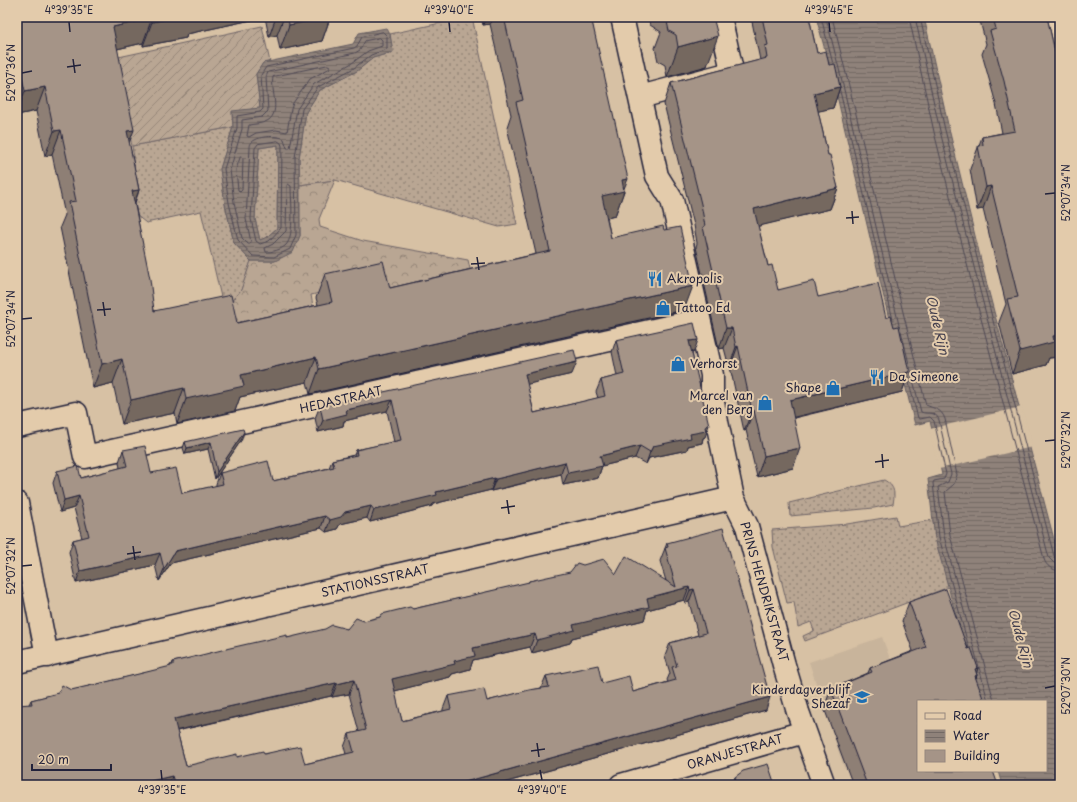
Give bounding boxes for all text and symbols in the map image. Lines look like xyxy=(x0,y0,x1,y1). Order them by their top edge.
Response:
text: 4°39'35"E xyxy=(45,2,93,17)
text: 4°39'40"E xyxy=(424,2,474,17)
text: 4°39'45"E xyxy=(805,2,853,17)
text: 52°07'36"N xyxy=(3,44,18,102)
text: 52°07'34"N xyxy=(1058,164,1073,222)
place label: Akropolis xyxy=(667,269,723,287)
restaurant icon: Akropolis xyxy=(646,270,664,288)
text: 52°07'34"N xyxy=(3,290,18,348)
water label: Oude Rijn xyxy=(922,293,955,358)
place label: Tattoo Ed xyxy=(675,298,731,316)
shop icon: Tattoo Ed xyxy=(654,299,672,317)
place label: Verhorst xyxy=(690,354,738,372)
shop icon: Verhorst xyxy=(669,355,687,373)
place label: Da Simeone xyxy=(889,367,959,385)
restaurant icon: Da Simeone xyxy=(868,368,886,386)
place label: Shape xyxy=(786,378,821,396)
shop icon: Shape xyxy=(824,379,842,397)
street label: HEDASTRAAT xyxy=(298,381,385,417)
place label: Marcel van den Berg xyxy=(689,386,753,418)
shop icon: Marcel van den Berg xyxy=(756,394,774,412)
text: 52°07'32"N xyxy=(1058,411,1073,469)
street label: PRINS HENDRIKSTRAAT xyxy=(736,519,794,665)
text: 52°07'32"N xyxy=(3,537,18,595)
street label: STATIONSSTRAAT xyxy=(319,559,431,601)
water label: Oude Rijn xyxy=(1004,606,1039,671)
text: 52°07'30"N xyxy=(1058,657,1073,715)
place label: Kinderdagverblijf Shezaf xyxy=(752,680,851,712)
school or university icon: Kinderdagverblijf Shezaf xyxy=(853,688,871,706)
legend xyxy=(917,700,1047,772)
text: Road xyxy=(953,706,982,724)
text: Water xyxy=(953,726,990,744)
street label: ORANJESTRAAT xyxy=(685,728,786,773)
scale bar xyxy=(32,746,111,772)
text: Building xyxy=(953,746,1000,764)
text: 20 m xyxy=(38,750,69,768)
text: 4°39'35"E xyxy=(138,782,186,797)
text: 4°39'40"E xyxy=(517,782,567,797)

